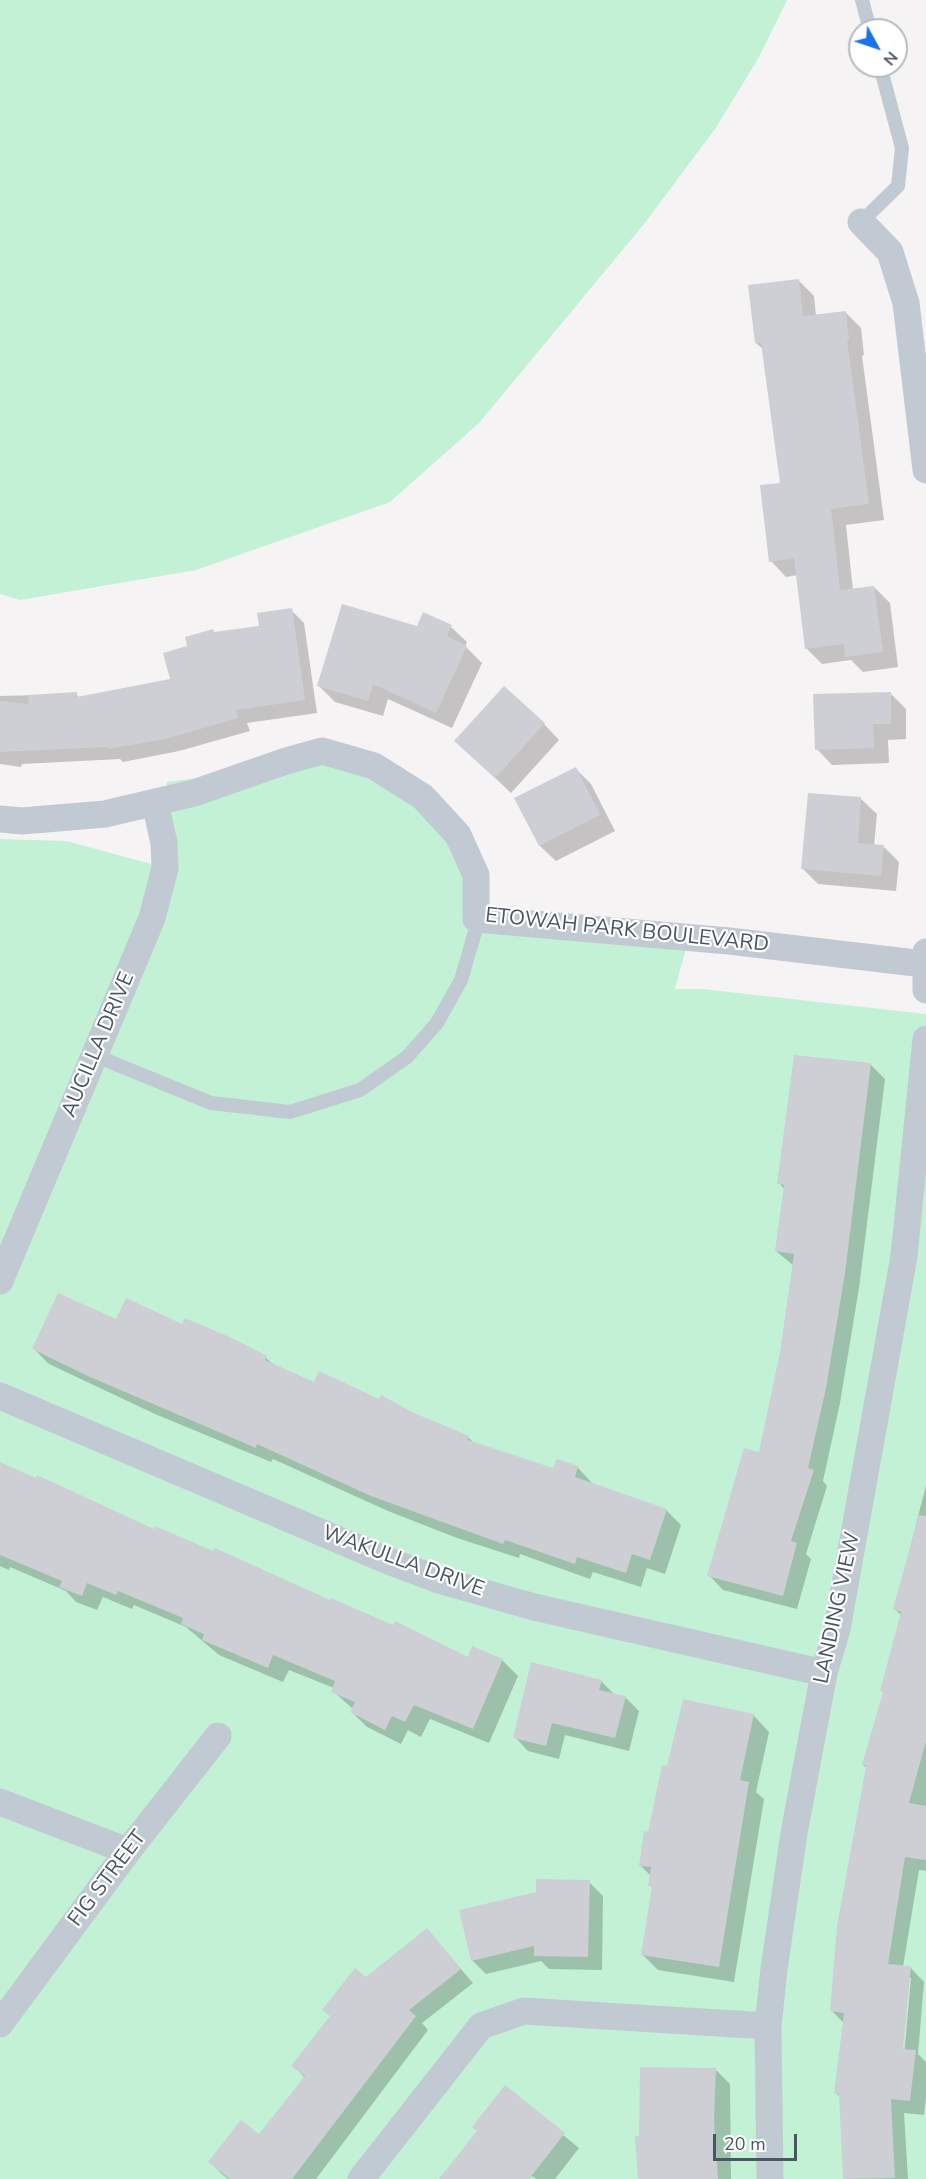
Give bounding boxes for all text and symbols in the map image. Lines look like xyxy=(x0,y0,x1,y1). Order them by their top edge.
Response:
north arrow xyxy=(848,18,908,78)
text: N xyxy=(878,47,903,70)
street label: ETOWAH PARK BOULEVARD xyxy=(484,904,770,958)
street label: AUCILLA DRIVE xyxy=(57,969,141,1121)
street label: WAKULLA DRIVE xyxy=(319,1521,487,1603)
street label: LANDING VIEW xyxy=(810,1530,866,1686)
street label: FIG STREET xyxy=(64,1826,152,1932)
scale bar xyxy=(716,2122,800,2160)
text: 20 m xyxy=(724,2132,766,2156)

